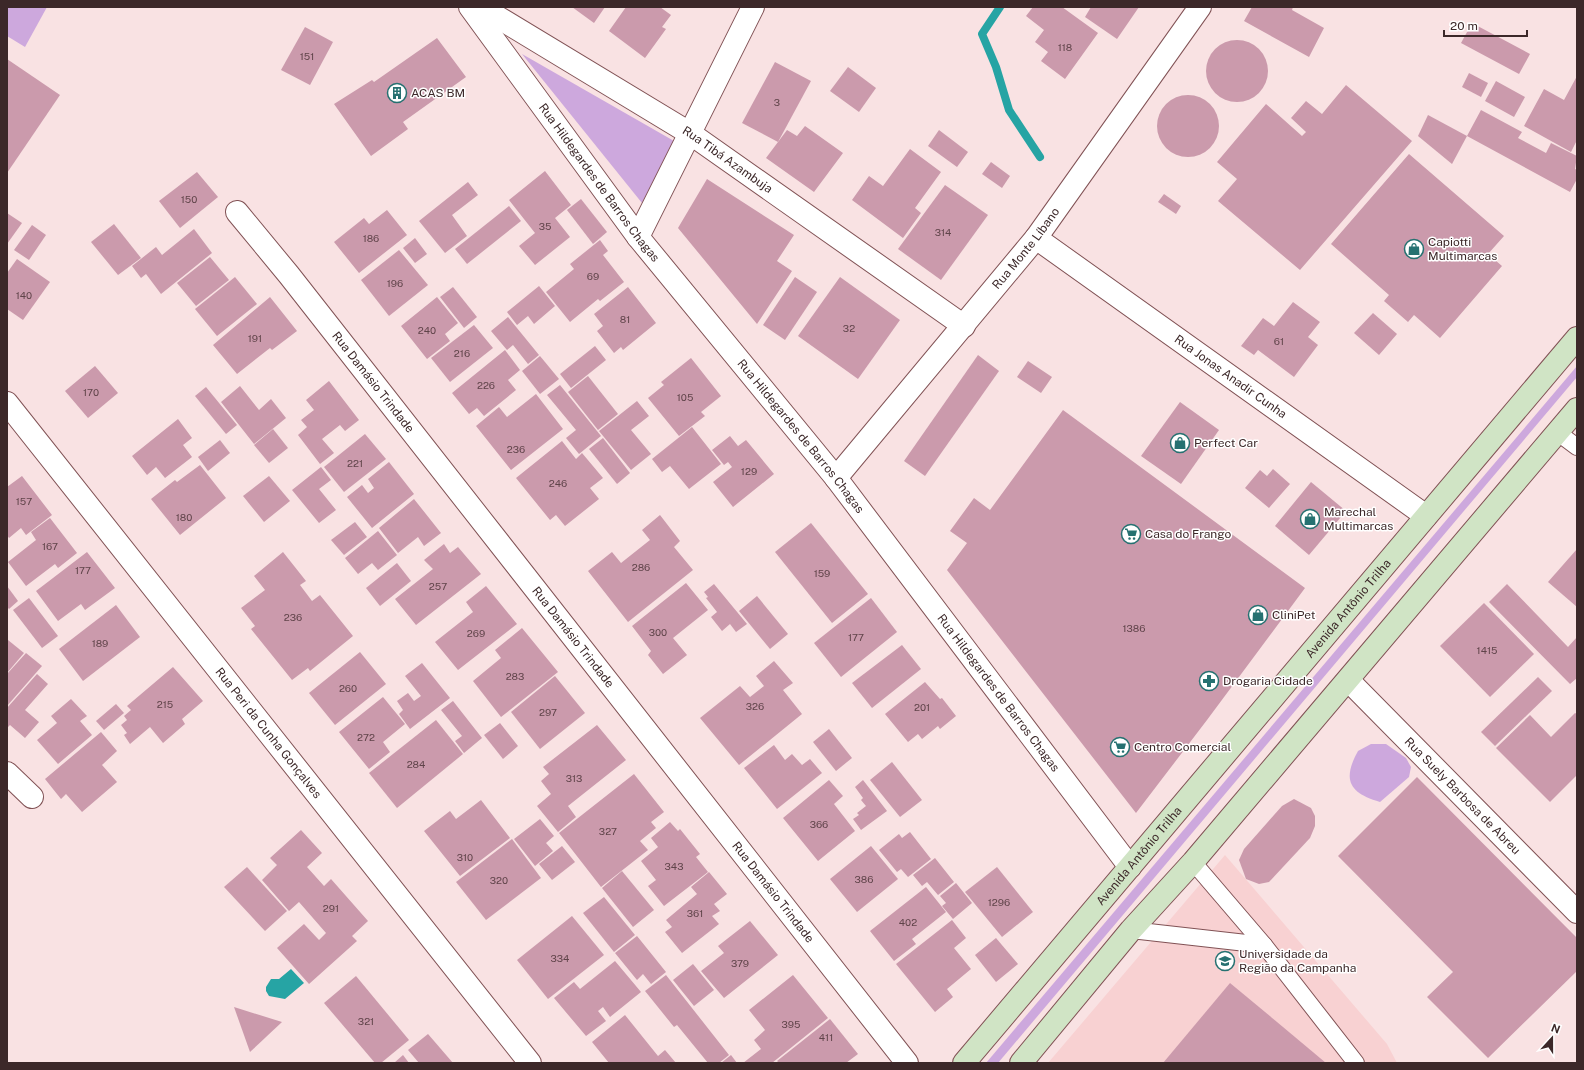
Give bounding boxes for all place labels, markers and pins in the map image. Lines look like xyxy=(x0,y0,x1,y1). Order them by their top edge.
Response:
building icon: ACAS BM xyxy=(386,82,408,104)
place label: ACAS BM xyxy=(411,86,465,100)
place label: Capiotti Multimarcas xyxy=(1428,235,1497,263)
shop icon: Capiotti Multimarcas xyxy=(1403,238,1425,260)
shop icon: Perfect Car xyxy=(1169,432,1191,454)
place label: Perfect Car xyxy=(1194,436,1258,450)
place label: Marechal Multimarcas xyxy=(1324,505,1393,533)
shop icon: Marechal Multimarcas xyxy=(1299,508,1321,530)
supermarket icon: Casa do Frango xyxy=(1120,523,1142,545)
place label: Casa do Frango xyxy=(1145,527,1231,541)
shop icon: CliniPet xyxy=(1247,604,1269,626)
place label: CliniPet xyxy=(1272,608,1316,622)
pharmacy icon: Drogaria Cidade xyxy=(1198,670,1220,692)
place label: Drogaria Cidade xyxy=(1223,674,1313,688)
supermarket icon: Centro Comercial xyxy=(1109,736,1131,758)
place label: Centro Comercial xyxy=(1134,740,1231,754)
place label: Universidade da Região da Campanha xyxy=(1239,947,1356,975)
school or university icon: Universidade da Região da Campanha xyxy=(1214,950,1236,972)

